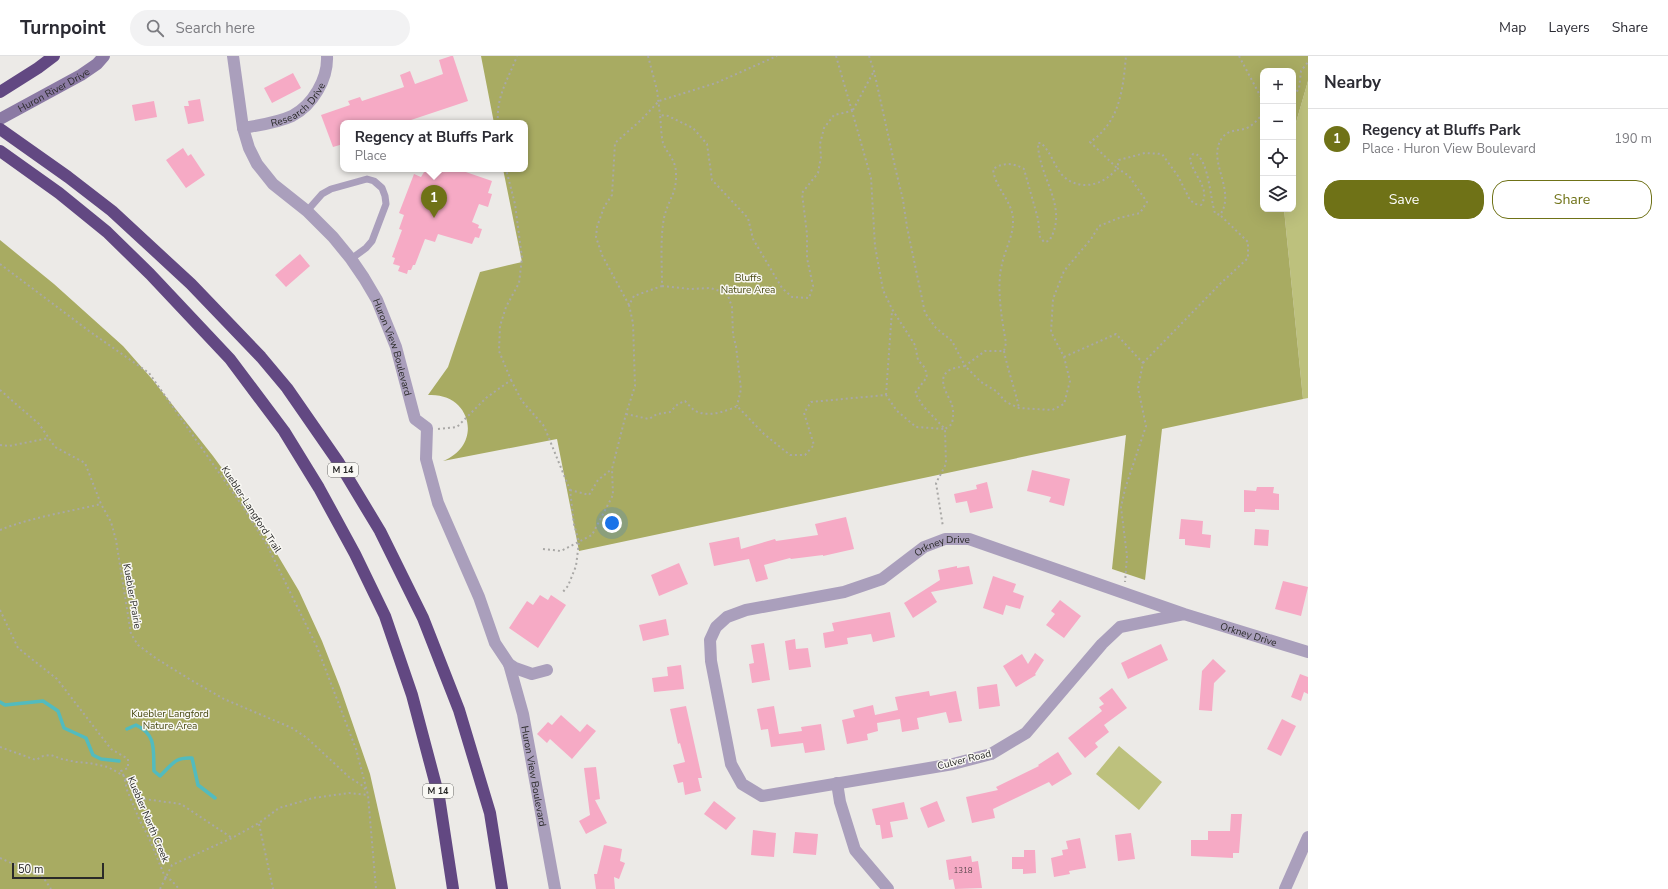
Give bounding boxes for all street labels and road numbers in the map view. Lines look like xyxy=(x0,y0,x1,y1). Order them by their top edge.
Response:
street label: Huron River Drive xyxy=(16,65,93,116)
street label: Research Drive xyxy=(269,80,329,131)
street label: Huron View Boulevard xyxy=(369,297,415,398)
street label: Kuebler-Langford Trail xyxy=(218,463,285,556)
road number: M 14 xyxy=(328,463,358,477)
street label: Orkney Drive xyxy=(911,533,970,560)
street label: Kuebler Prairie xyxy=(119,563,145,630)
street label: Orkney Drive xyxy=(1218,620,1279,650)
street label: Huron View Boulevard xyxy=(517,725,549,828)
street label: Culver Road xyxy=(936,746,993,773)
street label: Kuebler North Creek xyxy=(124,774,173,865)
road number: M 14 xyxy=(423,784,453,798)

